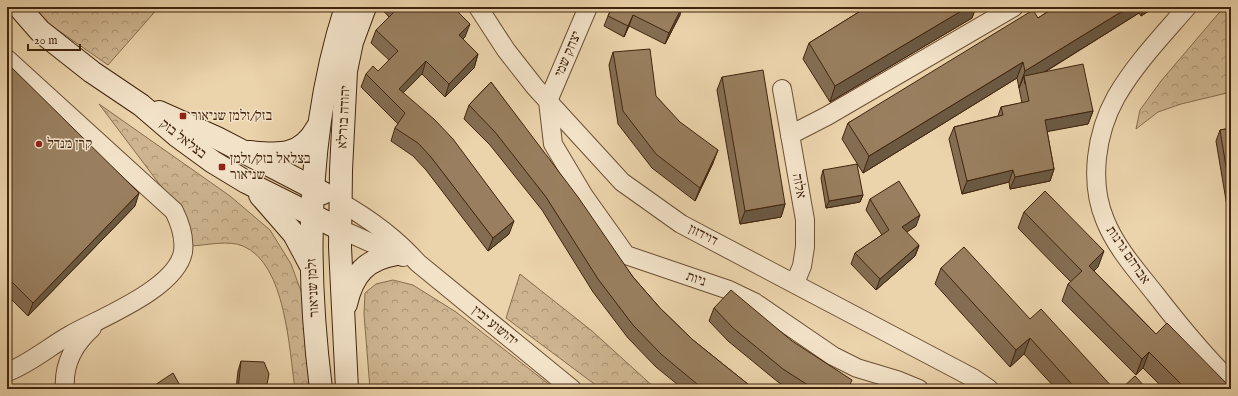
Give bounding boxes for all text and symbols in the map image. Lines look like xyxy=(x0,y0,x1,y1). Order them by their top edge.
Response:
scale bar xyxy=(28,26,80,52)
street label: יצחק שמי xyxy=(550,28,586,80)
text: 20 m xyxy=(34,33,57,48)
street label: יהודה בורלא xyxy=(333,85,355,149)
place label: בזק/זלמן שניאור xyxy=(191,107,272,125)
marker: בזק/זלמן שניאור xyxy=(178,111,188,121)
street label: בצלאל בזק xyxy=(156,115,210,163)
place label: קרן מנדל xyxy=(47,135,92,153)
marker: קרן מנדל xyxy=(34,139,44,149)
place label: בצלאל בזק/זלמן שניאור xyxy=(230,150,311,184)
marker: בצלאל בזק/זלמן שניאור xyxy=(217,162,227,172)
street label: אלזה xyxy=(788,172,810,200)
street label: דוידזון xyxy=(685,220,721,250)
street label: אברהם גרנות xyxy=(1102,222,1154,288)
street label: זלמן שניאור xyxy=(302,258,324,318)
street label: ניות xyxy=(684,267,708,291)
street label: יהושוע יבין xyxy=(468,302,522,350)

